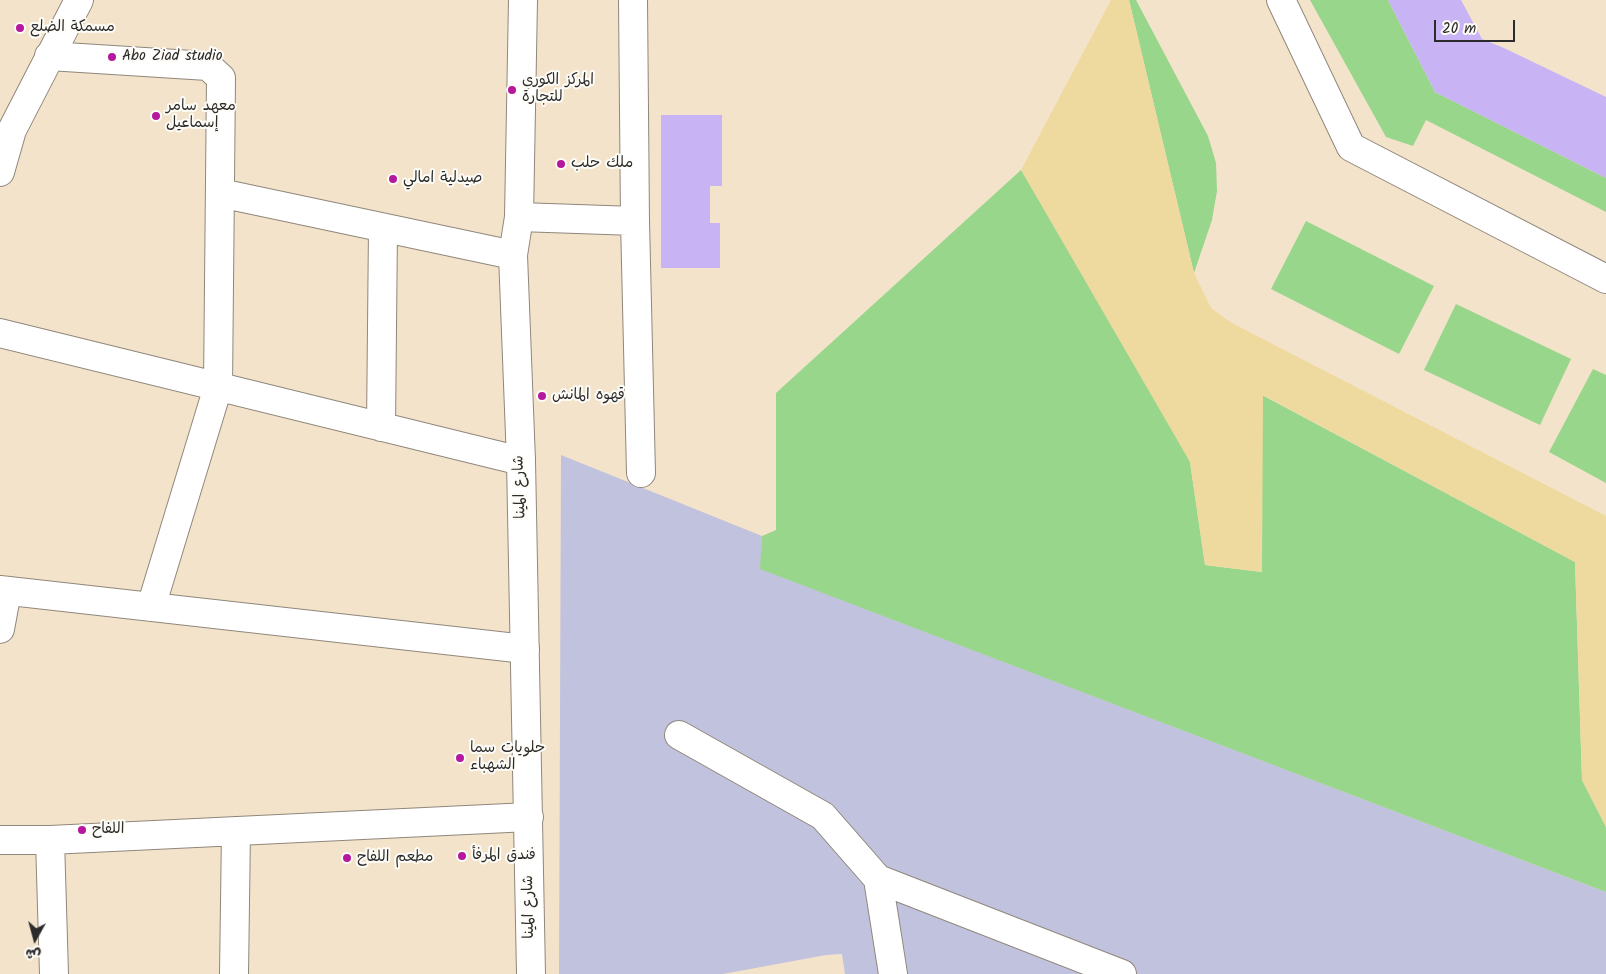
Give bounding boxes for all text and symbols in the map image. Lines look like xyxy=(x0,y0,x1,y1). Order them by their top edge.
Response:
scale bar xyxy=(1436,10,1517,42)
text: 20 m xyxy=(1442,17,1476,41)
place label: مسمكة الضلع xyxy=(30,19,115,37)
marker: مسمكة الضلع xyxy=(14,22,26,34)
place label: Abo Ziad studio xyxy=(122,48,222,66)
marker: Abo Ziad studio xyxy=(106,51,118,63)
place label: المركز الكوري للتجارة xyxy=(522,72,594,107)
marker: المركز الكوري للتجارة xyxy=(506,84,518,96)
place label: معهد سامر إسماعيل xyxy=(166,98,236,133)
marker: معهد سامر إسماعيل xyxy=(150,110,162,122)
place label: ملك حلب xyxy=(571,155,633,173)
marker: ملك حلب xyxy=(555,158,567,170)
place label: صيدلية امالي xyxy=(403,170,482,188)
marker: صيدلية امالي xyxy=(387,173,399,185)
place label: قهوه المانش xyxy=(552,387,625,405)
marker: قهوه المانش xyxy=(536,390,548,402)
street label: شارع المينا xyxy=(511,455,531,519)
place label: حلويات سما الشهباء xyxy=(470,740,545,775)
marker: حلويات سما الشهباء xyxy=(454,752,466,764)
place label: اللفاح xyxy=(92,821,124,839)
marker: اللفاح xyxy=(76,824,88,836)
place label: فندق المرفأ xyxy=(472,847,536,865)
place label: مطعم اللفاح xyxy=(357,849,433,867)
marker: فندق المرفأ xyxy=(456,850,468,862)
marker: مطعم اللفاح xyxy=(341,852,353,864)
street label: شارع المينا xyxy=(520,875,540,939)
north arrow xyxy=(10,914,60,964)
text: ش xyxy=(24,942,42,966)

